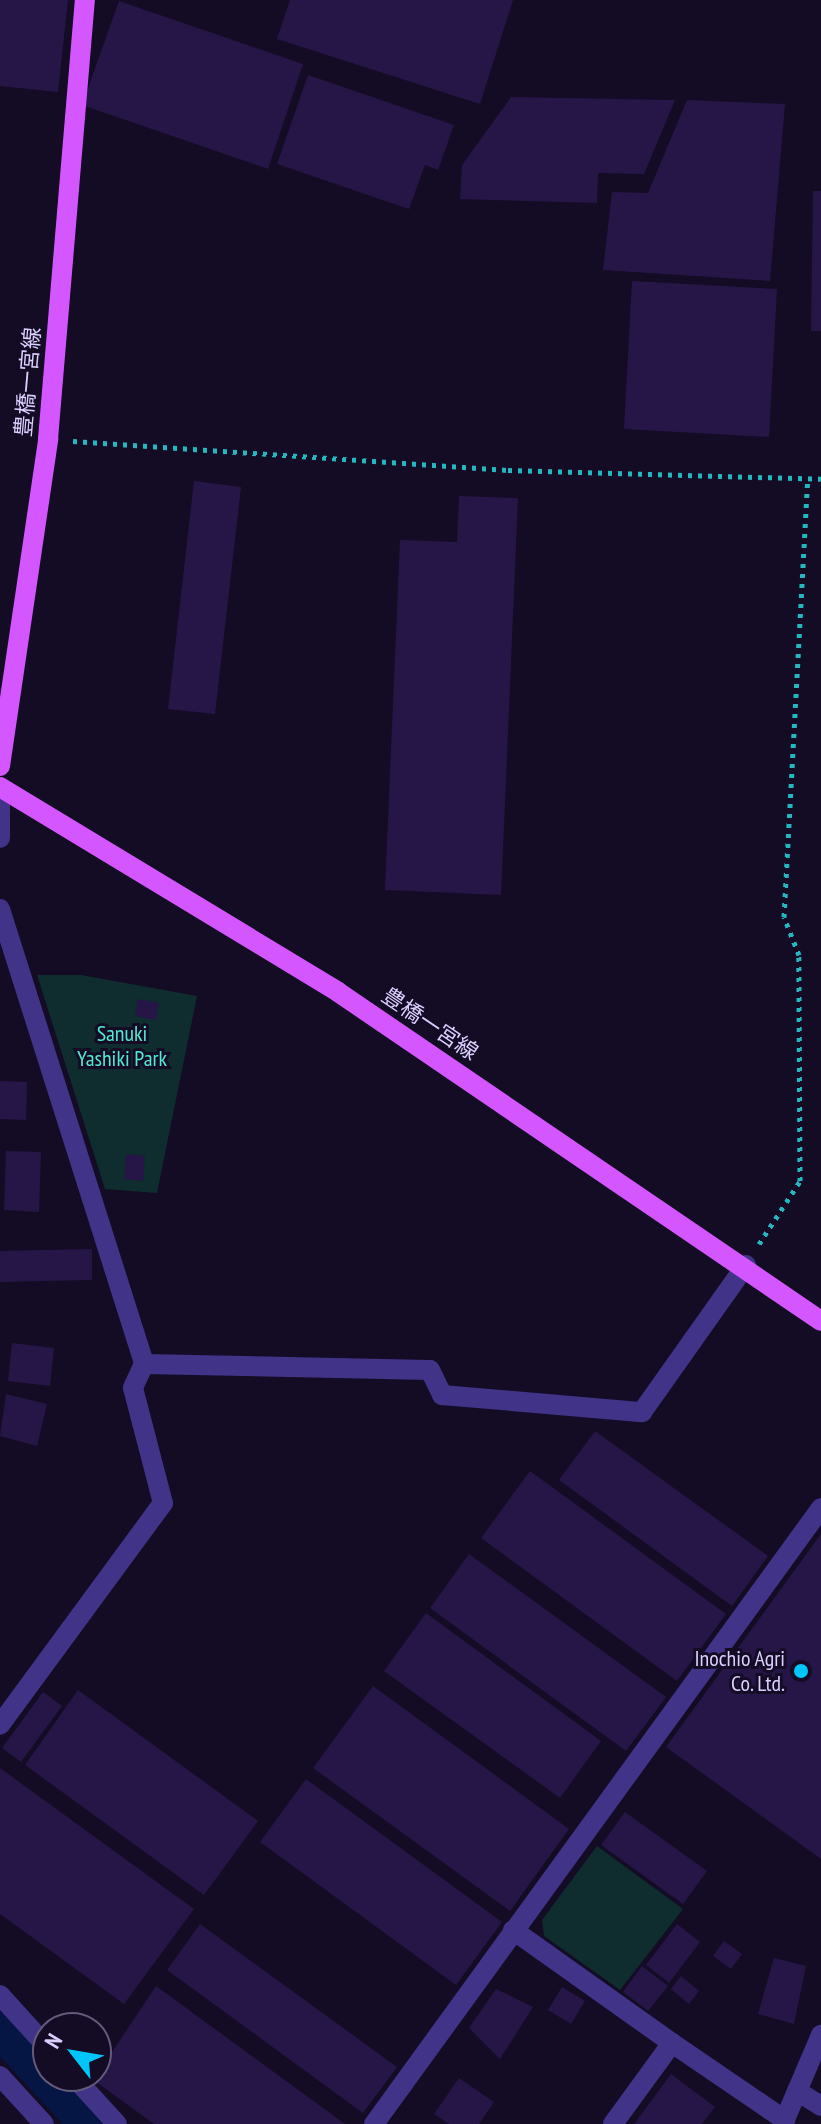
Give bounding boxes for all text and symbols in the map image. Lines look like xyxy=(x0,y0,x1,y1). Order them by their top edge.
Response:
street label: 豊橋一宮線 xyxy=(10,326,46,438)
street label: 豊橋一宮線 xyxy=(377,982,483,1066)
park label: Sanuki Yashiki Park xyxy=(77,1020,167,1072)
place label: Inochio Agri Co. Ltd. xyxy=(694,1645,785,1696)
marker: Inochio Agri Co. Ltd. xyxy=(792,1662,810,1680)
north arrow xyxy=(32,2012,112,2092)
text: N xyxy=(38,2028,68,2053)

